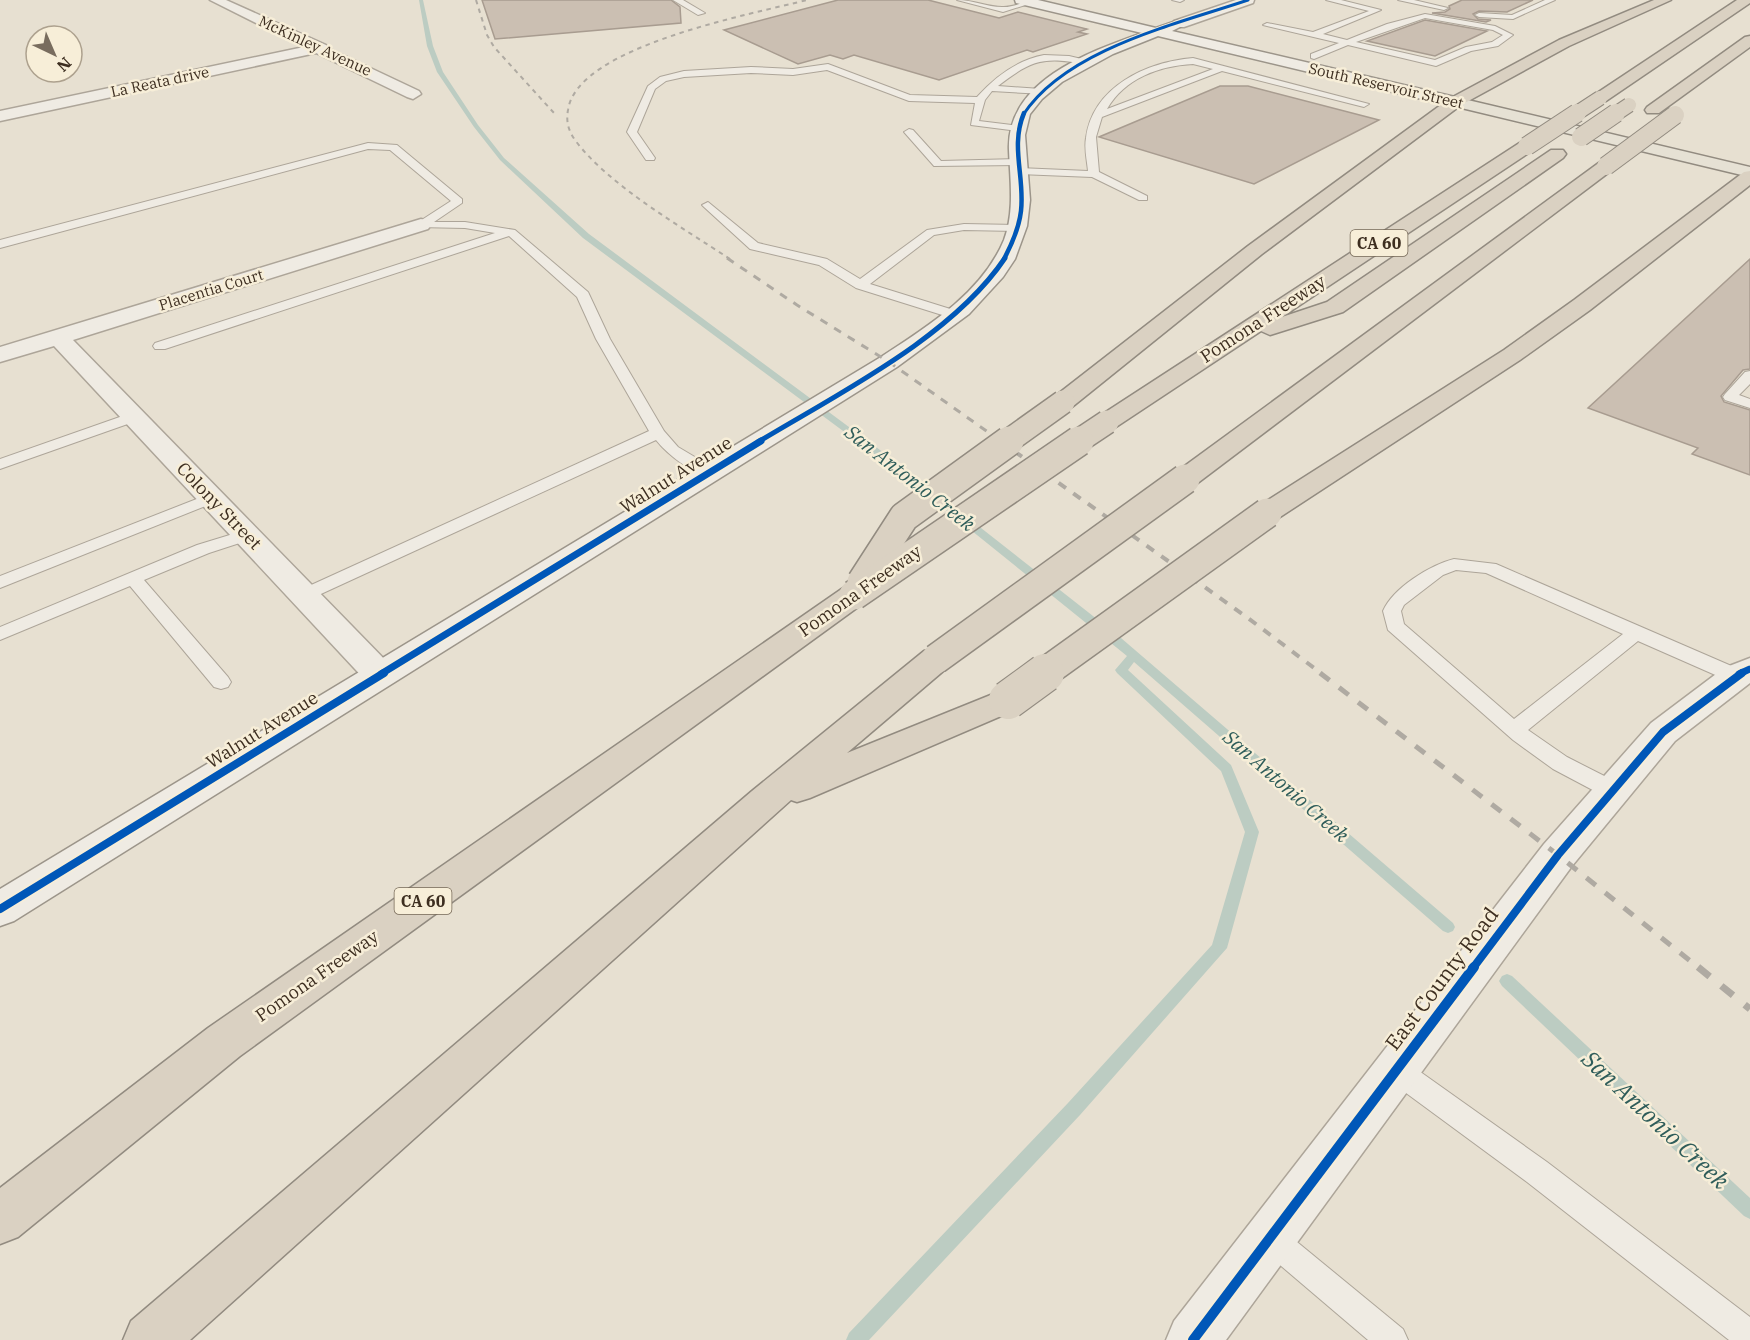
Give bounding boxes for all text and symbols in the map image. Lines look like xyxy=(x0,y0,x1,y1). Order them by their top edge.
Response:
street label: McKinley Avenue xyxy=(256,11,375,80)
north arrow xyxy=(24,24,84,84)
text: N xyxy=(53,53,76,76)
street label: South Reservoir Street xyxy=(1307,58,1465,113)
street label: La Reata drive xyxy=(109,62,211,101)
road number: CA 60 xyxy=(1350,230,1408,256)
street label: Placentia Court xyxy=(156,265,265,314)
street label: Pomona Freeway xyxy=(1196,269,1330,368)
water label: San Antonio Creek xyxy=(839,418,981,537)
street label: Walnut Avenue xyxy=(615,431,736,518)
street label: Colony Street xyxy=(172,457,267,554)
street label: Pomona Freeway xyxy=(794,539,926,642)
street label: Walnut Avenue xyxy=(201,686,322,773)
water label: San Antonio Creek xyxy=(1217,723,1355,848)
road number: CA 60 xyxy=(394,888,452,914)
street label: East County Road xyxy=(1378,901,1504,1056)
street label: Pomona Freeway xyxy=(251,924,383,1027)
water label: San Antonio Creek xyxy=(1574,1042,1736,1196)

